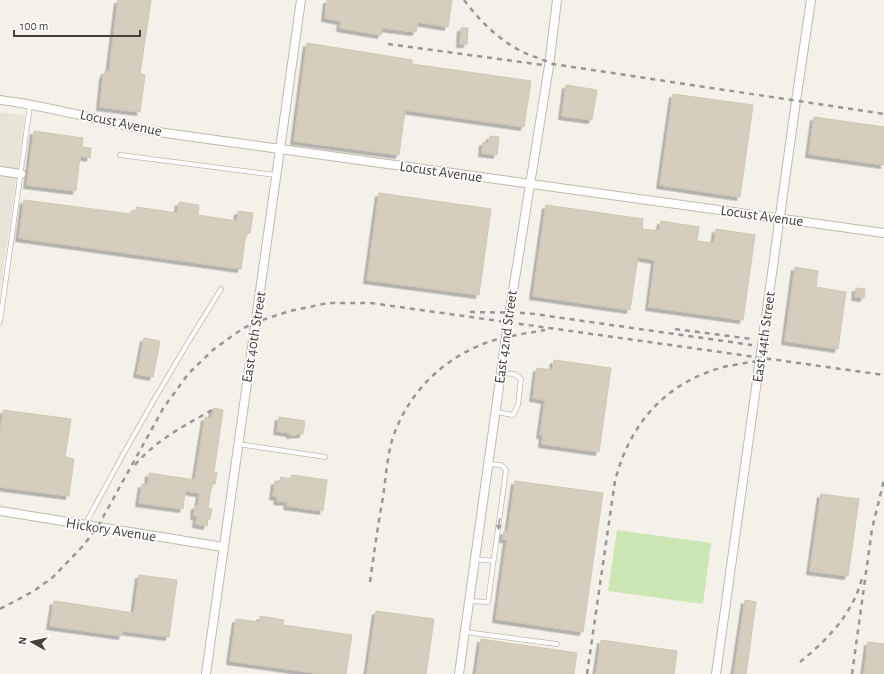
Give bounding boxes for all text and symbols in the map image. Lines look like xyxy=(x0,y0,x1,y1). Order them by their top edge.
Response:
scale bar xyxy=(14,12,140,38)
text: 100 m xyxy=(20,20,48,32)
street label: Locust Avenue xyxy=(79,107,163,139)
street label: Locust Avenue xyxy=(399,159,483,185)
street label: Locust Avenue xyxy=(720,203,804,229)
street label: East 42nd Street xyxy=(492,289,520,385)
street label: East 40th Street xyxy=(239,290,269,384)
street label: East 44th Street xyxy=(750,290,778,383)
street label: Hickory Avenue xyxy=(65,515,157,545)
one-way arrow xyxy=(495,518,502,530)
north arrow xyxy=(12,622,52,662)
text: N xyxy=(17,636,29,645)

